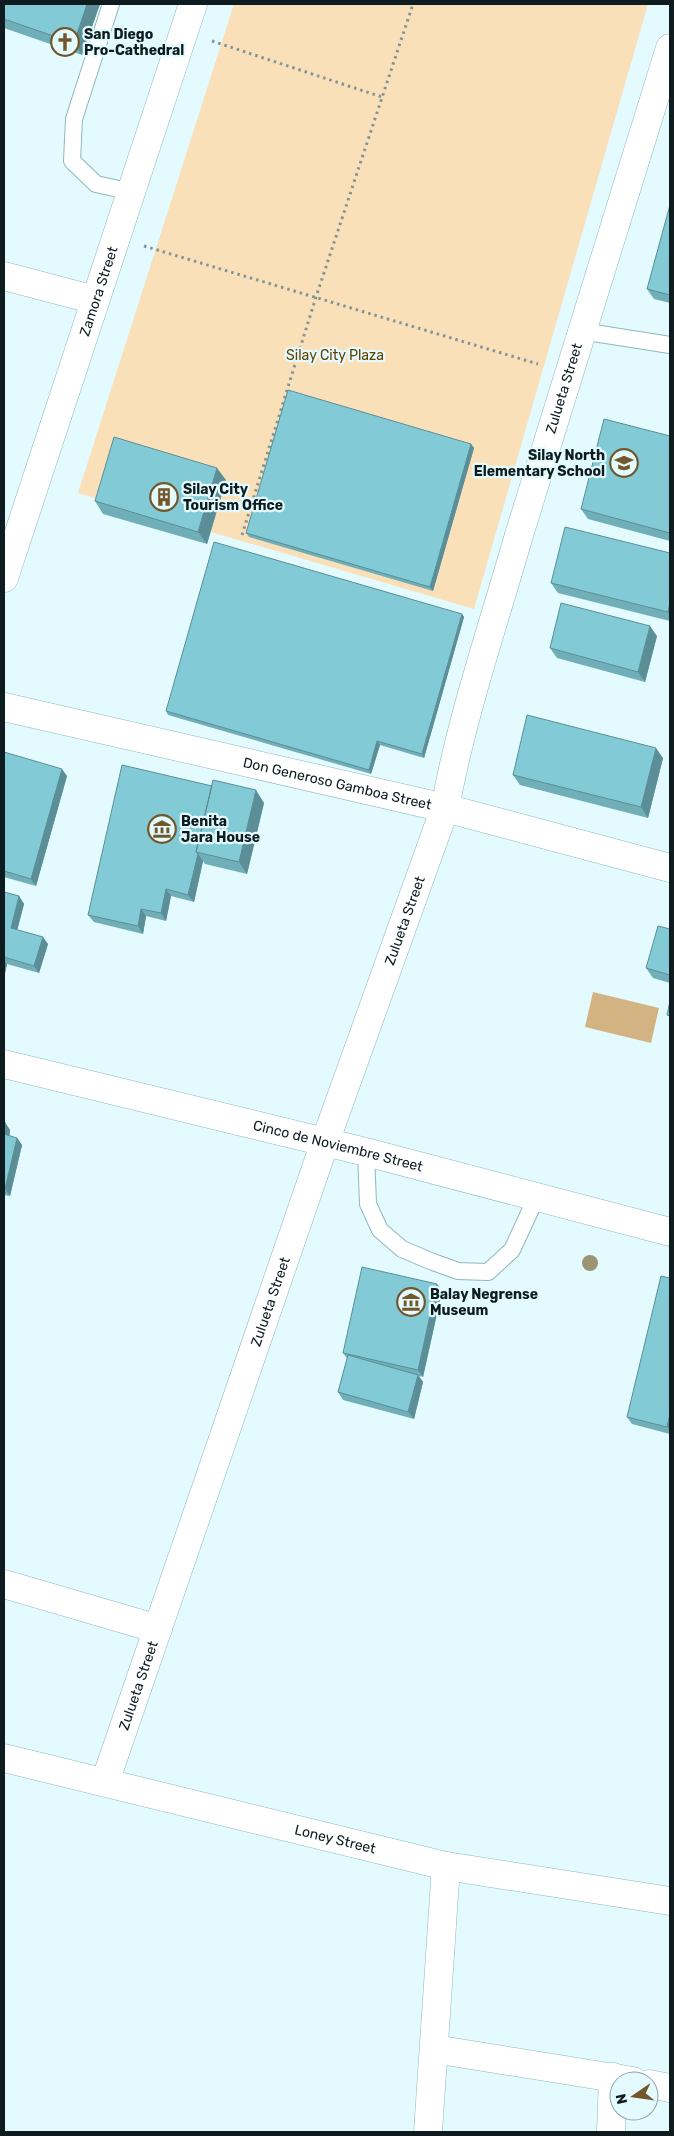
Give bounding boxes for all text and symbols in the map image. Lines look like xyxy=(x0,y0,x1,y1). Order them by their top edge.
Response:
place label: San Diego Pro-Cathedral xyxy=(84,26,184,59)
church icon: San Diego Pro-Cathedral xyxy=(50,27,80,57)
street label: Zamora Street xyxy=(76,244,121,338)
street label: Zulueta Street xyxy=(542,341,586,435)
park label: Silay City Plaza xyxy=(286,347,384,364)
place label: Silay North Elementary School xyxy=(474,447,605,480)
school or university icon: Silay North Elementary School xyxy=(609,448,639,478)
place label: Silay City Tourism Office xyxy=(183,481,283,514)
building icon: Silay City Tourism Office xyxy=(149,482,179,512)
street label: Don Generoso Gamboa Street xyxy=(241,754,434,813)
place label: Benita Jara House xyxy=(181,813,260,846)
museum icon: Benita Jara House xyxy=(147,814,177,844)
street label: Zulueta Street xyxy=(381,873,429,967)
street label: Cinco de Noviembre Street xyxy=(252,1116,425,1175)
street label: Zulueta Street xyxy=(247,1254,294,1349)
place label: Balay Negrense Museum xyxy=(430,1286,538,1319)
museum icon: Balay Negrense Museum xyxy=(396,1287,426,1317)
street label: Zulueta Street xyxy=(115,1638,162,1732)
street label: Loney Street xyxy=(293,1821,378,1857)
north arrow xyxy=(609,2071,659,2121)
text: N xyxy=(612,2092,631,2106)

